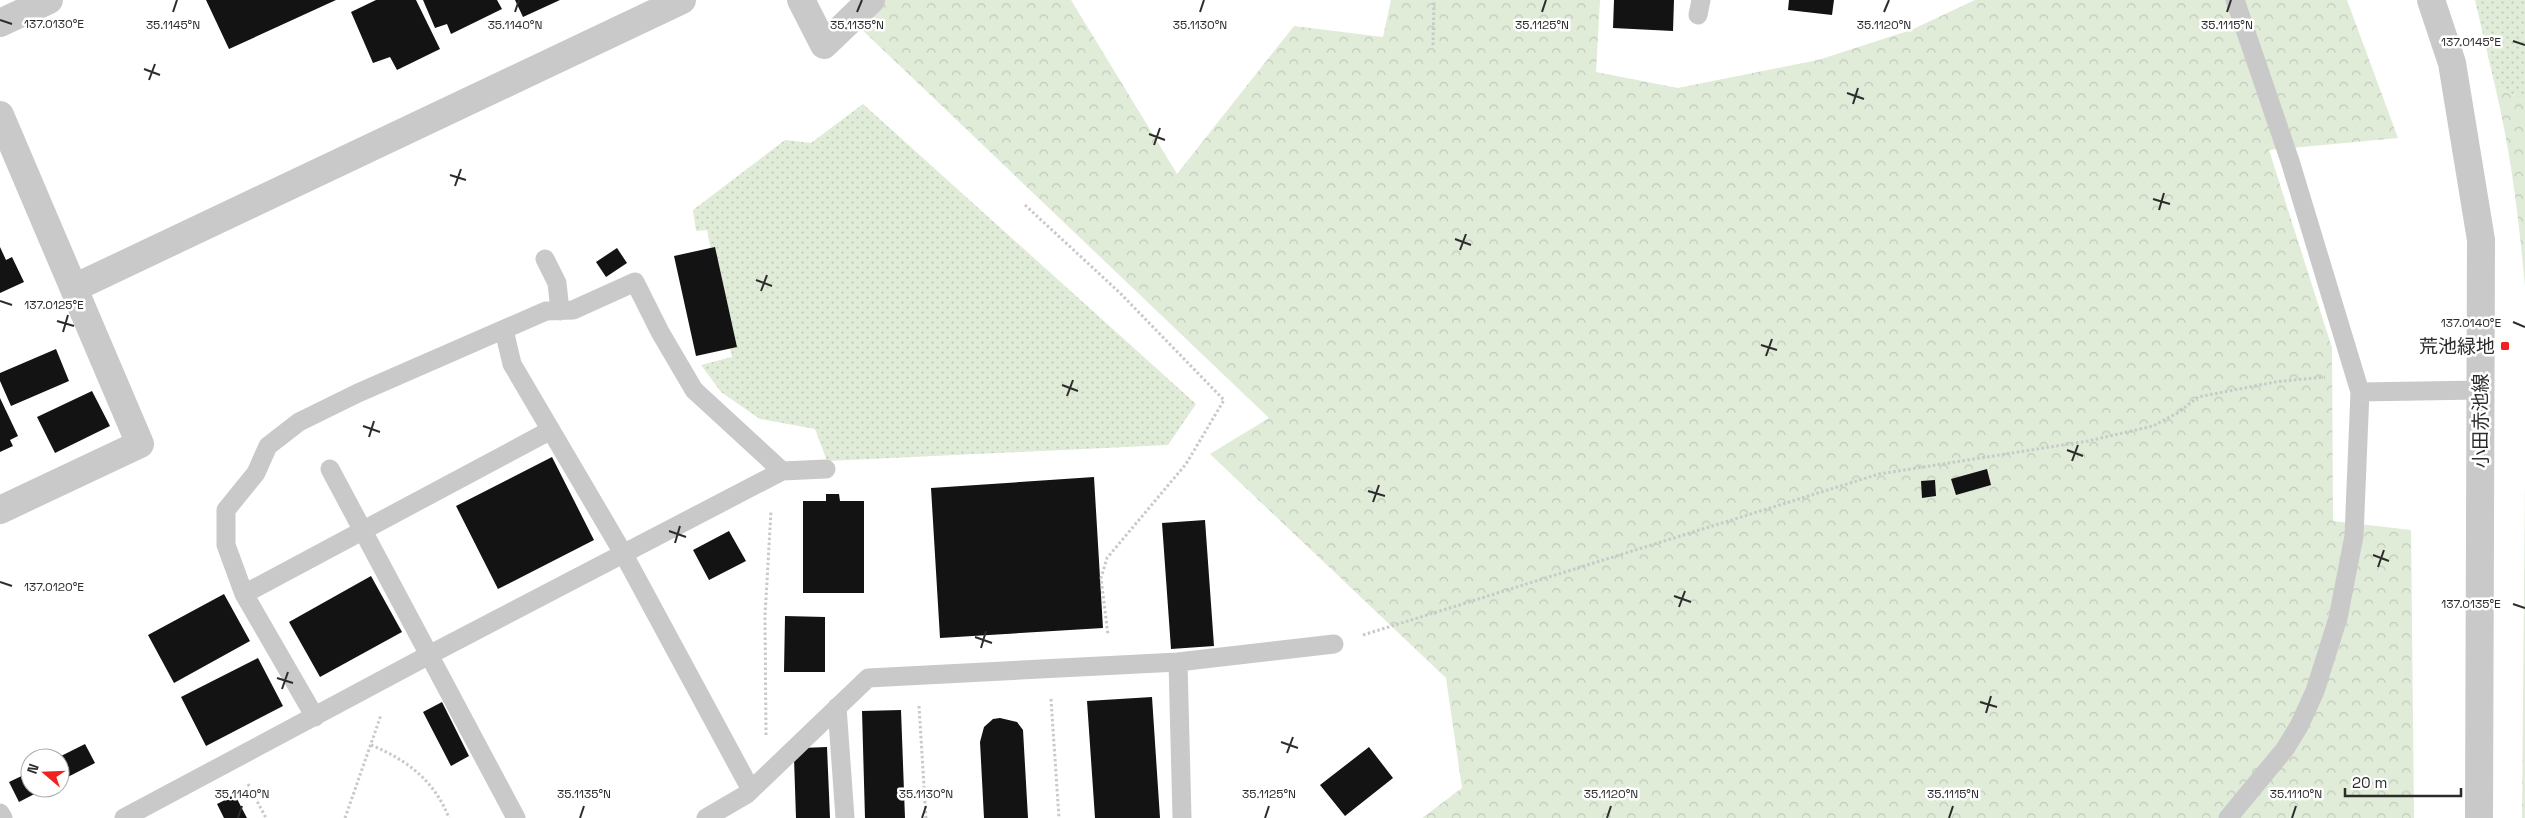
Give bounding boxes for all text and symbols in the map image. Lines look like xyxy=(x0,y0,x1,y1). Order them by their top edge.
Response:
text: 137.0130°E xyxy=(24,16,84,32)
text: 35.1145°N xyxy=(146,17,200,33)
text: 35.1140°N xyxy=(488,17,542,33)
text: 35.1135°N xyxy=(830,17,884,33)
text: 35.1130°N xyxy=(1173,17,1227,33)
text: 35.1125°N xyxy=(1515,17,1569,33)
text: 35.1120°N xyxy=(1857,17,1911,33)
text: 35.1115°N xyxy=(2201,17,2253,33)
text: 137.0145°E xyxy=(2441,34,2501,50)
text: 137.0125°E xyxy=(24,297,84,313)
text: 137.0140°E xyxy=(2441,315,2501,331)
place label: 荒池緑地 xyxy=(2419,334,2495,359)
marker: 荒池緑地 xyxy=(2499,340,2511,352)
street label: 小田赤池線 xyxy=(2468,373,2493,469)
text: 137.0120°E xyxy=(24,579,84,595)
text: 137.0135°E xyxy=(2441,596,2501,612)
north arrow xyxy=(20,748,70,798)
text: N xyxy=(23,761,43,776)
scale bar xyxy=(2345,766,2461,798)
text: 20 m xyxy=(2352,773,2387,792)
text: 35.1140°N xyxy=(215,786,269,802)
text: 35.1135°N xyxy=(557,786,611,802)
text: 35.1130°N xyxy=(899,786,953,802)
text: 35.1125°N xyxy=(1242,786,1296,802)
text: 35.1120°N xyxy=(1584,786,1638,802)
text: 35.1115°N xyxy=(1927,786,1979,802)
text: 35.1110°N xyxy=(2270,786,2322,802)

